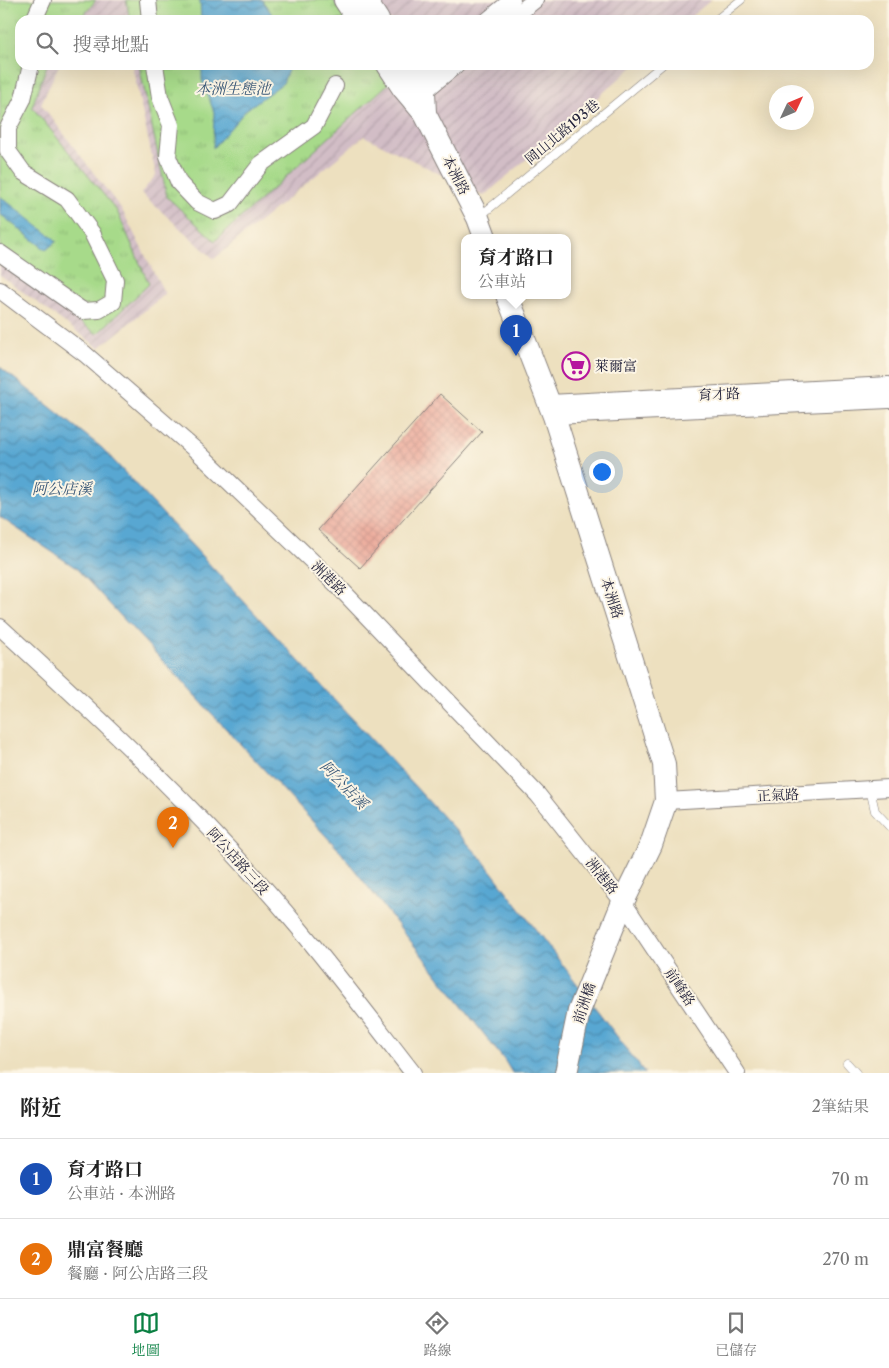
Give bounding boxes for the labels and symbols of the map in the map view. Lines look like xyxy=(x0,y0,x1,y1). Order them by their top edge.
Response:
water label: 本洲生態池 xyxy=(195,79,272,98)
north arrow xyxy=(769,85,814,130)
street label: 岡山北路193巷 xyxy=(521,96,603,168)
street label: 本洲路 xyxy=(438,152,474,198)
pin: 1 xyxy=(500,315,532,356)
supermarket icon: 萊爾富 xyxy=(561,351,591,381)
place label: 萊爾富 xyxy=(595,357,637,375)
street label: 育才路 xyxy=(698,384,740,404)
your location xyxy=(589,459,615,485)
water label: 阿公店溪 xyxy=(32,479,94,498)
street label: 洲港路 xyxy=(308,557,350,599)
street label: 本洲路 xyxy=(597,575,627,621)
water label: 阿公店溪 xyxy=(317,756,373,814)
street label: 正氣路 xyxy=(757,785,799,805)
pin: 2 xyxy=(157,807,189,848)
street label: 阿公店路三段 xyxy=(203,824,273,898)
street label: 洲港路 xyxy=(582,854,622,898)
street label: 前峰路 xyxy=(661,965,699,1009)
street label: 前洲橋 xyxy=(569,980,599,1026)

